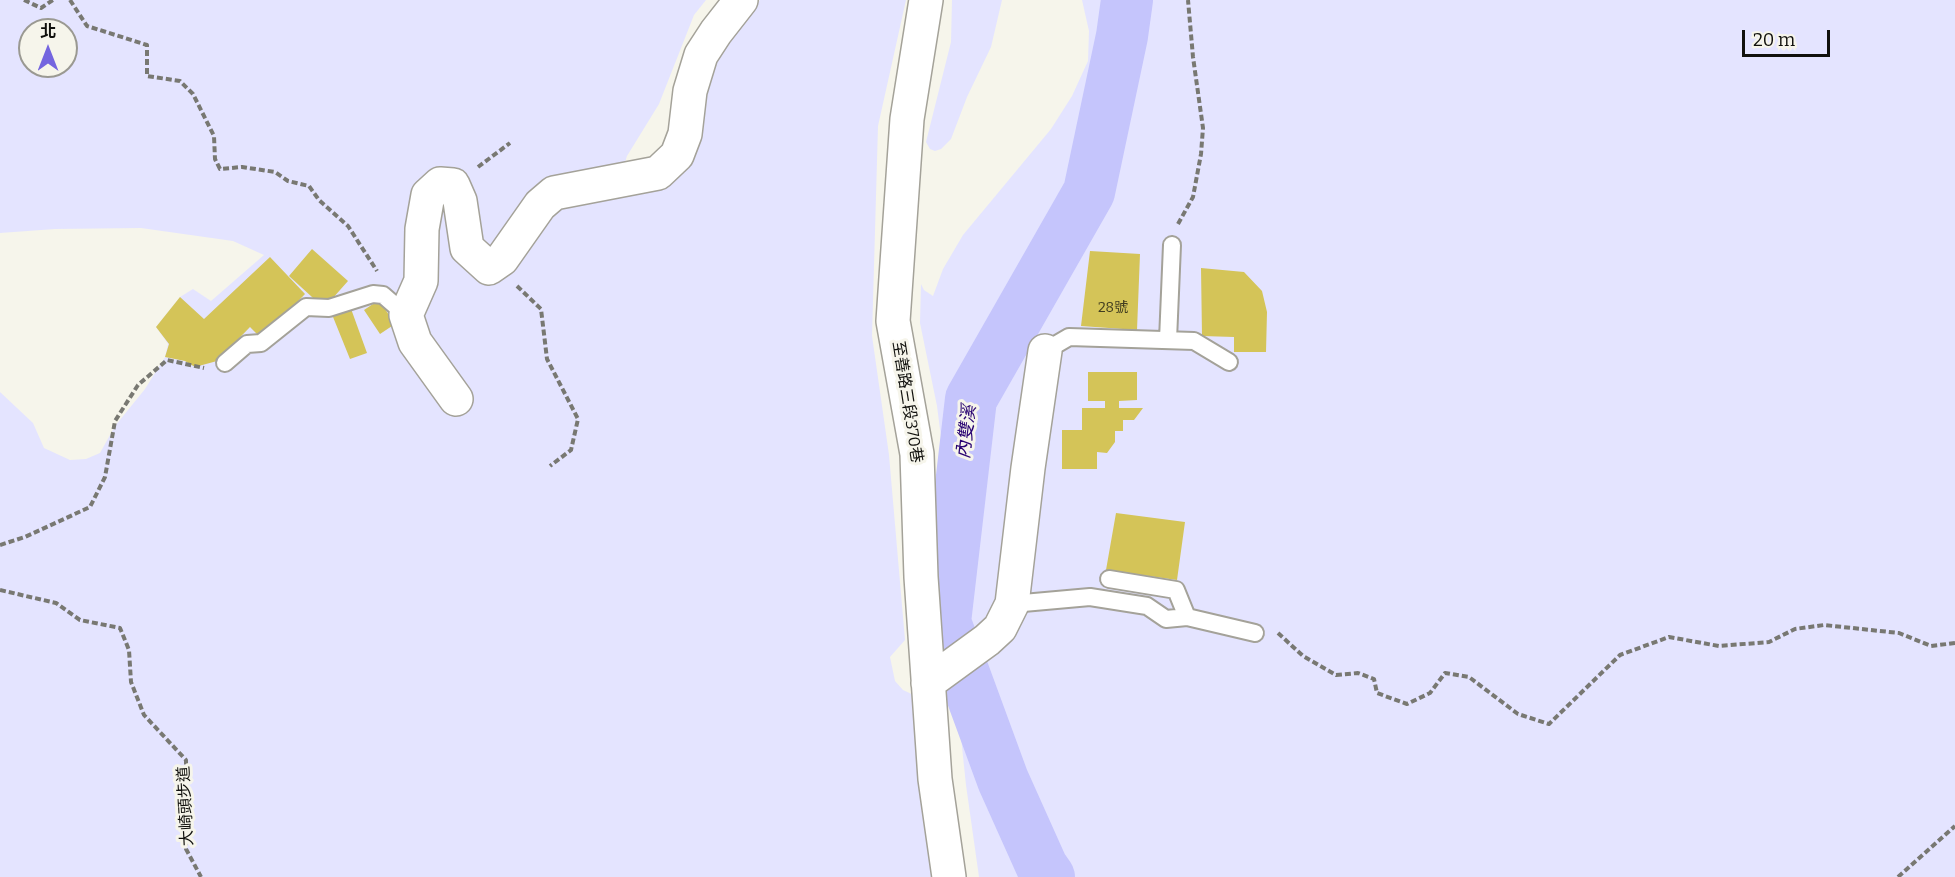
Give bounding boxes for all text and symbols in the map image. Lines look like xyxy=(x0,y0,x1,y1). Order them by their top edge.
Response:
north arrow xyxy=(18,18,78,78)
scale bar xyxy=(1745,18,1834,56)
text: 北 xyxy=(40,22,56,41)
text: 20 m xyxy=(1753,29,1795,51)
house number: 28號 xyxy=(1098,300,1128,316)
street label: 至善路三段370巷 xyxy=(888,340,926,464)
water label: 內雙溪 xyxy=(953,404,981,460)
street label: 大崎頭步道 xyxy=(174,766,198,846)

